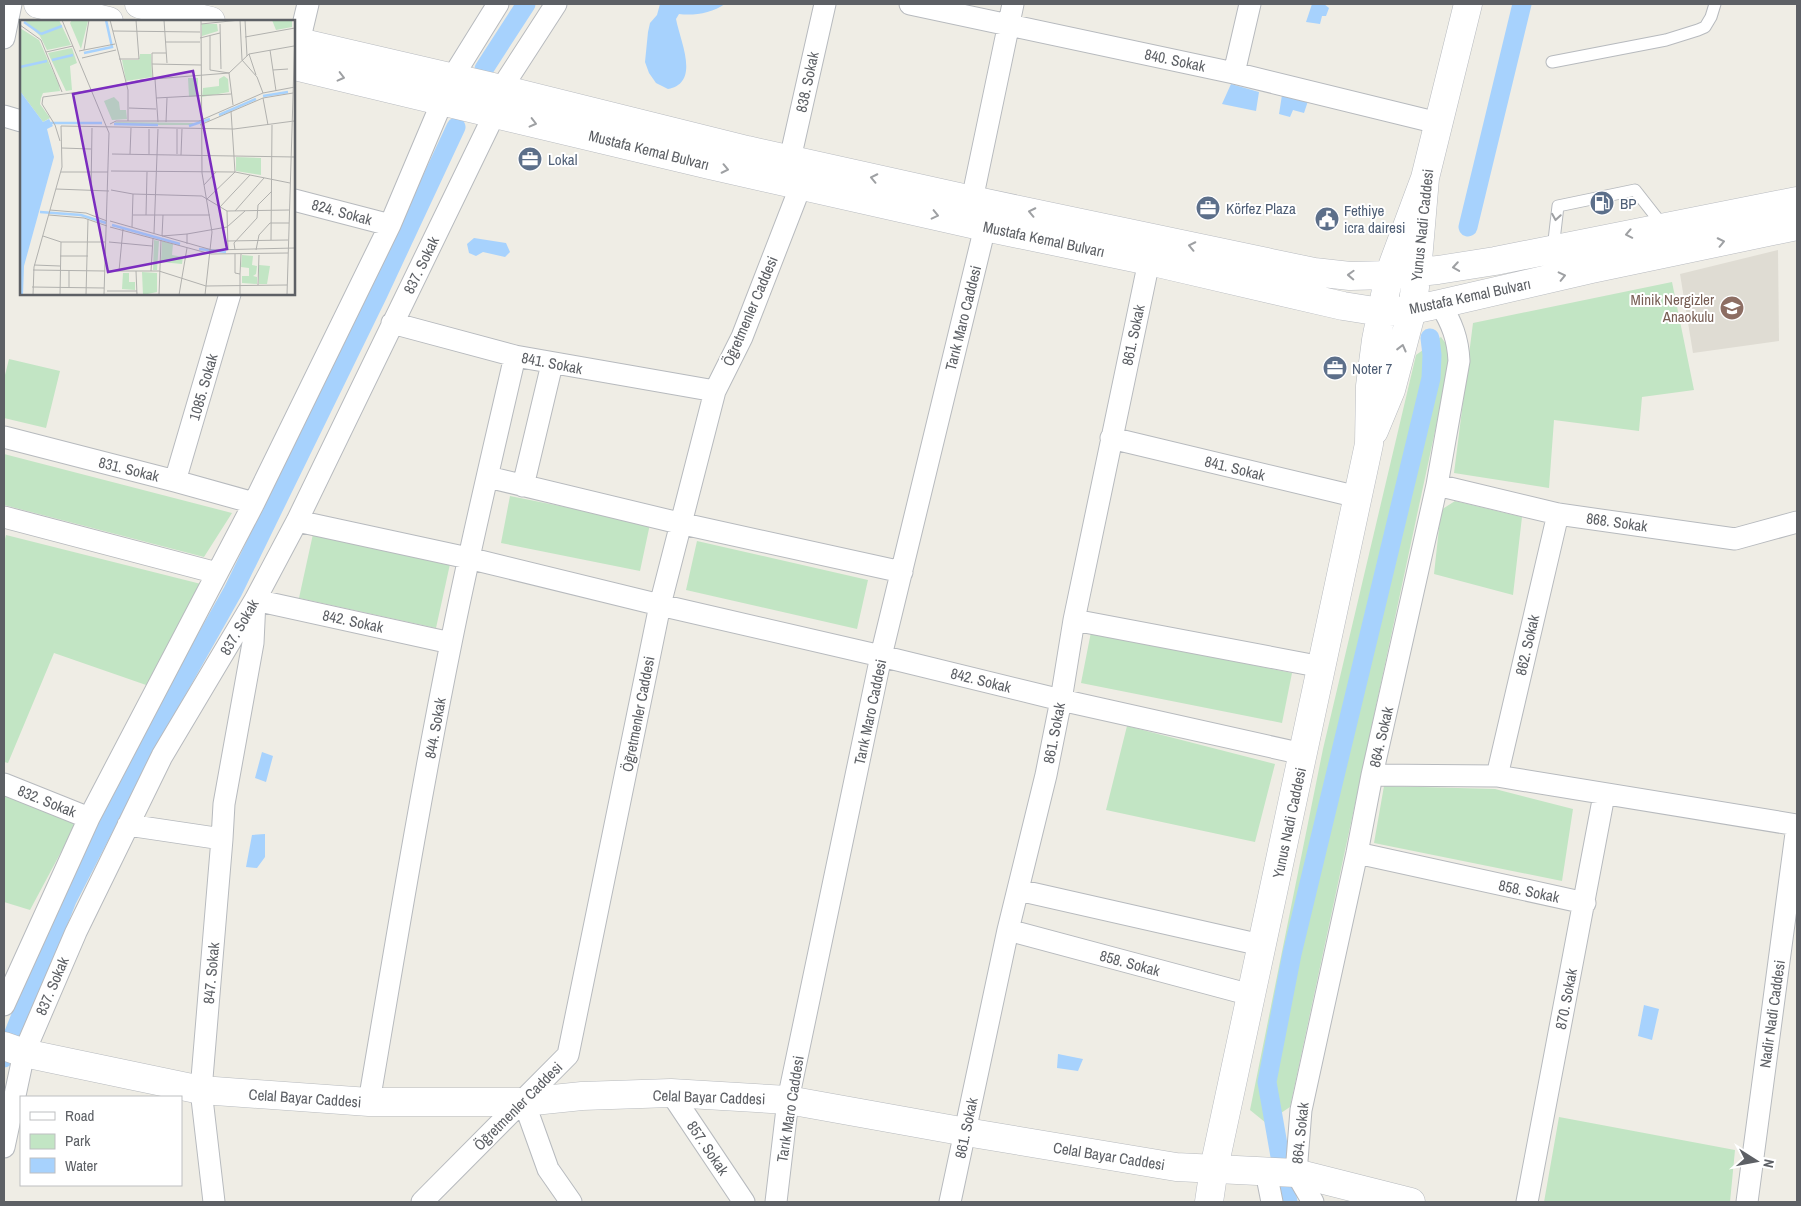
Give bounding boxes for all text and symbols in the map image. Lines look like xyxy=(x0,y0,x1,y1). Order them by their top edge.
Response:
inset map xyxy=(20,20,295,295)
street label: 840. Sokak xyxy=(1143,43,1208,77)
street label: 838. Sokak xyxy=(790,49,824,114)
one-way arrow xyxy=(337,71,346,82)
one-way arrow xyxy=(529,117,537,127)
street label: Mustafa Kemal Bulvarı xyxy=(586,125,712,175)
office icon: Lokal xyxy=(517,146,543,172)
place label: Lokal xyxy=(548,149,577,170)
one-way arrow xyxy=(721,163,730,173)
street label: Yunus Nadi Caddesi xyxy=(1406,168,1438,282)
one-way arrow xyxy=(869,173,878,184)
fuel station icon: BP xyxy=(1589,190,1615,216)
place label: BP xyxy=(1620,193,1636,214)
street label: 824. Sokak xyxy=(310,194,375,230)
office icon: Körfez Plaza xyxy=(1195,195,1221,221)
place label: Körfez Plaza xyxy=(1226,198,1296,219)
place label: Fethiye icra dairesi xyxy=(1344,200,1406,238)
public building icon: Fethiye icra dairesi xyxy=(1314,206,1340,232)
one-way arrow xyxy=(1028,208,1037,218)
one-way arrow xyxy=(931,209,940,220)
one-way arrow xyxy=(1552,212,1562,221)
street label: Mustafa Kemal Bulvarı xyxy=(981,216,1107,262)
one-way arrow xyxy=(1625,228,1633,238)
street label: 837. Sokak xyxy=(398,232,444,297)
one-way arrow xyxy=(1716,237,1725,248)
one-way arrow xyxy=(1187,241,1196,252)
street label: Öğretmenler Caddesi xyxy=(717,253,783,369)
one-way arrow xyxy=(1452,261,1461,271)
street label: Tarık Maro Caddesi xyxy=(940,263,986,373)
one-way arrow xyxy=(1347,270,1355,281)
one-way arrow xyxy=(1557,271,1566,282)
street label: Mustafa Kemal Bulvarı xyxy=(1407,273,1533,319)
place label: Minik Nergizler Anaokulu xyxy=(1631,289,1714,327)
school or university icon: Minik Nergizler Anaokulu xyxy=(1719,295,1745,321)
street label: 861. Sokak xyxy=(1116,302,1150,367)
one-way arrow xyxy=(1396,344,1407,353)
street label: 841. Sokak xyxy=(520,347,585,379)
street label: 1085. Sokak xyxy=(183,350,223,423)
office icon: Noter 7 xyxy=(1322,355,1348,381)
place label: Noter 7 xyxy=(1352,358,1392,379)
street label: 841. Sokak xyxy=(1203,450,1268,486)
street label: 831. Sokak xyxy=(97,451,162,487)
street label: 868. Sokak xyxy=(1585,507,1650,537)
street label: 837. Sokak xyxy=(215,594,264,659)
street label: 842. Sokak xyxy=(321,604,386,638)
street label: 862. Sokak xyxy=(1510,612,1544,677)
street label: Öğretmenler Caddesi xyxy=(616,654,660,774)
street label: Tarık Maro Caddesi xyxy=(849,657,891,767)
street label: 842. Sokak xyxy=(949,662,1014,698)
street label: 844. Sokak xyxy=(419,695,451,760)
street label: 861. Sokak xyxy=(1038,700,1070,765)
street label: 864. Sokak xyxy=(1364,704,1398,769)
street label: Yunus Nadi Caddesi xyxy=(1267,766,1311,880)
street label: 832. Sokak xyxy=(15,780,80,823)
street label: 858. Sokak xyxy=(1497,874,1562,908)
street label: 847. Sokak xyxy=(198,941,224,1005)
street label: 858. Sokak xyxy=(1098,945,1163,981)
street label: 837. Sokak xyxy=(30,953,74,1018)
street label: Nadir Nadi Caddesi xyxy=(1754,959,1790,1069)
street label: 870. Sokak xyxy=(1550,966,1582,1031)
street label: Tarık Maro Caddesi xyxy=(771,1054,809,1164)
street label: Öğretmenler Caddesi xyxy=(469,1057,567,1155)
street label: Celal Bayar Caddesi xyxy=(248,1084,362,1112)
street label: Celal Bayar Caddesi xyxy=(652,1085,766,1109)
street label: 861. Sokak xyxy=(949,1095,983,1160)
legend xyxy=(20,1096,182,1186)
street label: 864. Sokak xyxy=(1286,1100,1314,1165)
text: Road xyxy=(65,1105,94,1126)
street label: 857. Sokak xyxy=(682,1117,734,1180)
text: Park xyxy=(65,1130,91,1151)
north arrow xyxy=(1731,1136,1781,1186)
street label: Celal Bayar Caddesi xyxy=(1052,1137,1166,1175)
text: Water xyxy=(65,1155,97,1176)
text: N xyxy=(1759,1158,1778,1169)

